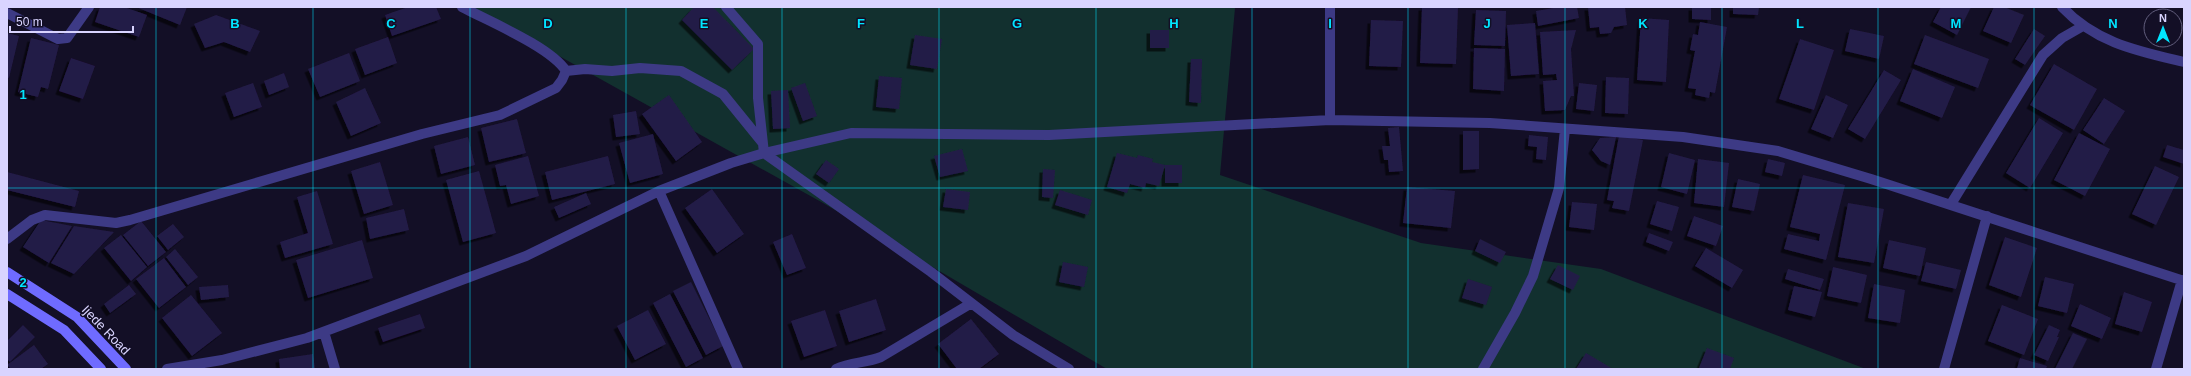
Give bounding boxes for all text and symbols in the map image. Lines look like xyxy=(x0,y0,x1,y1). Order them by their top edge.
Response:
scale bar xyxy=(10,8,133,34)
north arrow xyxy=(2143,8,2183,48)
text: N xyxy=(2159,12,2167,24)
text: 50 m xyxy=(16,15,43,29)
text: B xyxy=(230,16,240,31)
text: C xyxy=(386,16,396,31)
text: D xyxy=(543,16,553,31)
text: E xyxy=(700,16,709,31)
text: F xyxy=(857,16,865,31)
text: G xyxy=(1012,16,1022,31)
text: H xyxy=(1169,16,1179,31)
text: I xyxy=(1328,16,1332,31)
text: J xyxy=(1483,16,1491,31)
text: K xyxy=(1638,16,1648,31)
text: L xyxy=(1796,16,1804,31)
text: M xyxy=(1951,16,1961,31)
text: N xyxy=(2108,16,2118,31)
text: 1 xyxy=(19,87,27,102)
text: 2 xyxy=(19,275,27,290)
street label: Ijede Road xyxy=(79,302,133,358)

